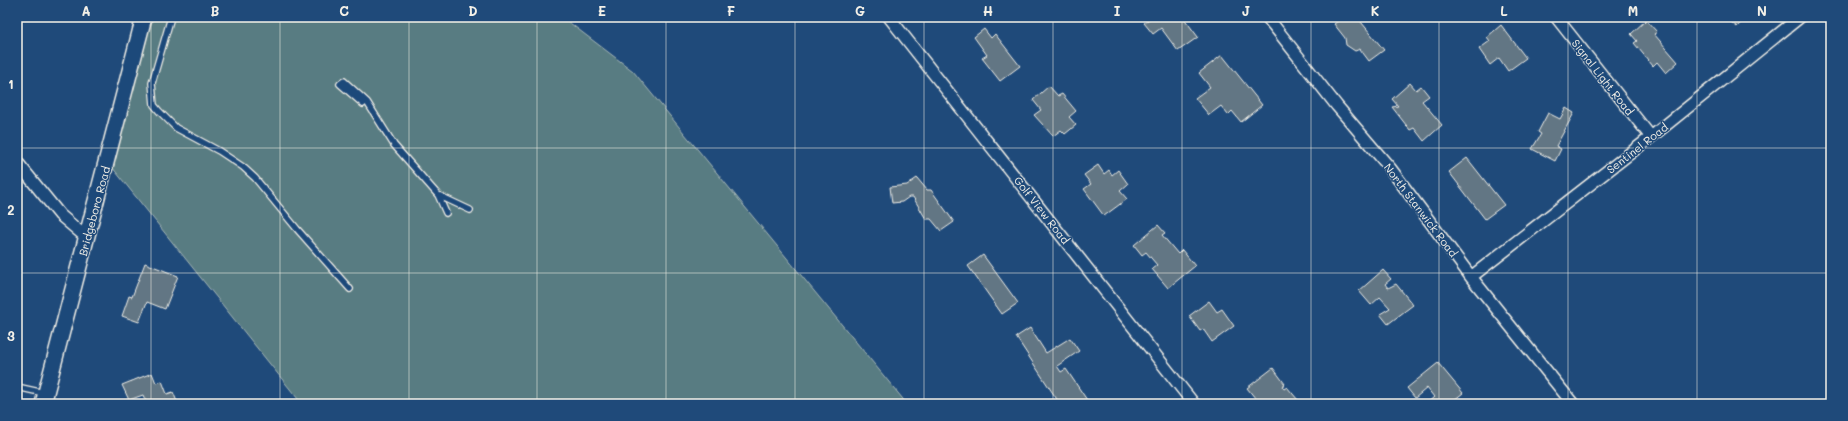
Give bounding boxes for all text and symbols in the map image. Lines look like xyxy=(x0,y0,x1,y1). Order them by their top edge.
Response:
text: A xyxy=(81,2,91,19)
text: B xyxy=(211,2,220,19)
text: C xyxy=(339,2,349,19)
text: D xyxy=(468,2,478,19)
text: E xyxy=(598,2,606,19)
text: F xyxy=(727,2,735,19)
text: G xyxy=(855,2,865,19)
text: H xyxy=(983,2,993,19)
text: I xyxy=(1114,2,1121,19)
text: J xyxy=(1242,2,1250,19)
text: K xyxy=(1371,2,1380,19)
text: L xyxy=(1500,2,1508,19)
text: M xyxy=(1628,2,1638,19)
text: N xyxy=(1757,2,1767,19)
street label: Signal Light Road xyxy=(1569,36,1637,118)
text: 1 xyxy=(8,75,14,92)
street label: Sentinel Road xyxy=(1603,119,1671,177)
street label: North Stanwick Road xyxy=(1381,160,1461,260)
street label: Bridgeboro Road xyxy=(75,164,113,258)
street label: Golf View Road xyxy=(1011,173,1073,247)
text: 2 xyxy=(7,201,15,218)
text: 3 xyxy=(7,327,15,344)

